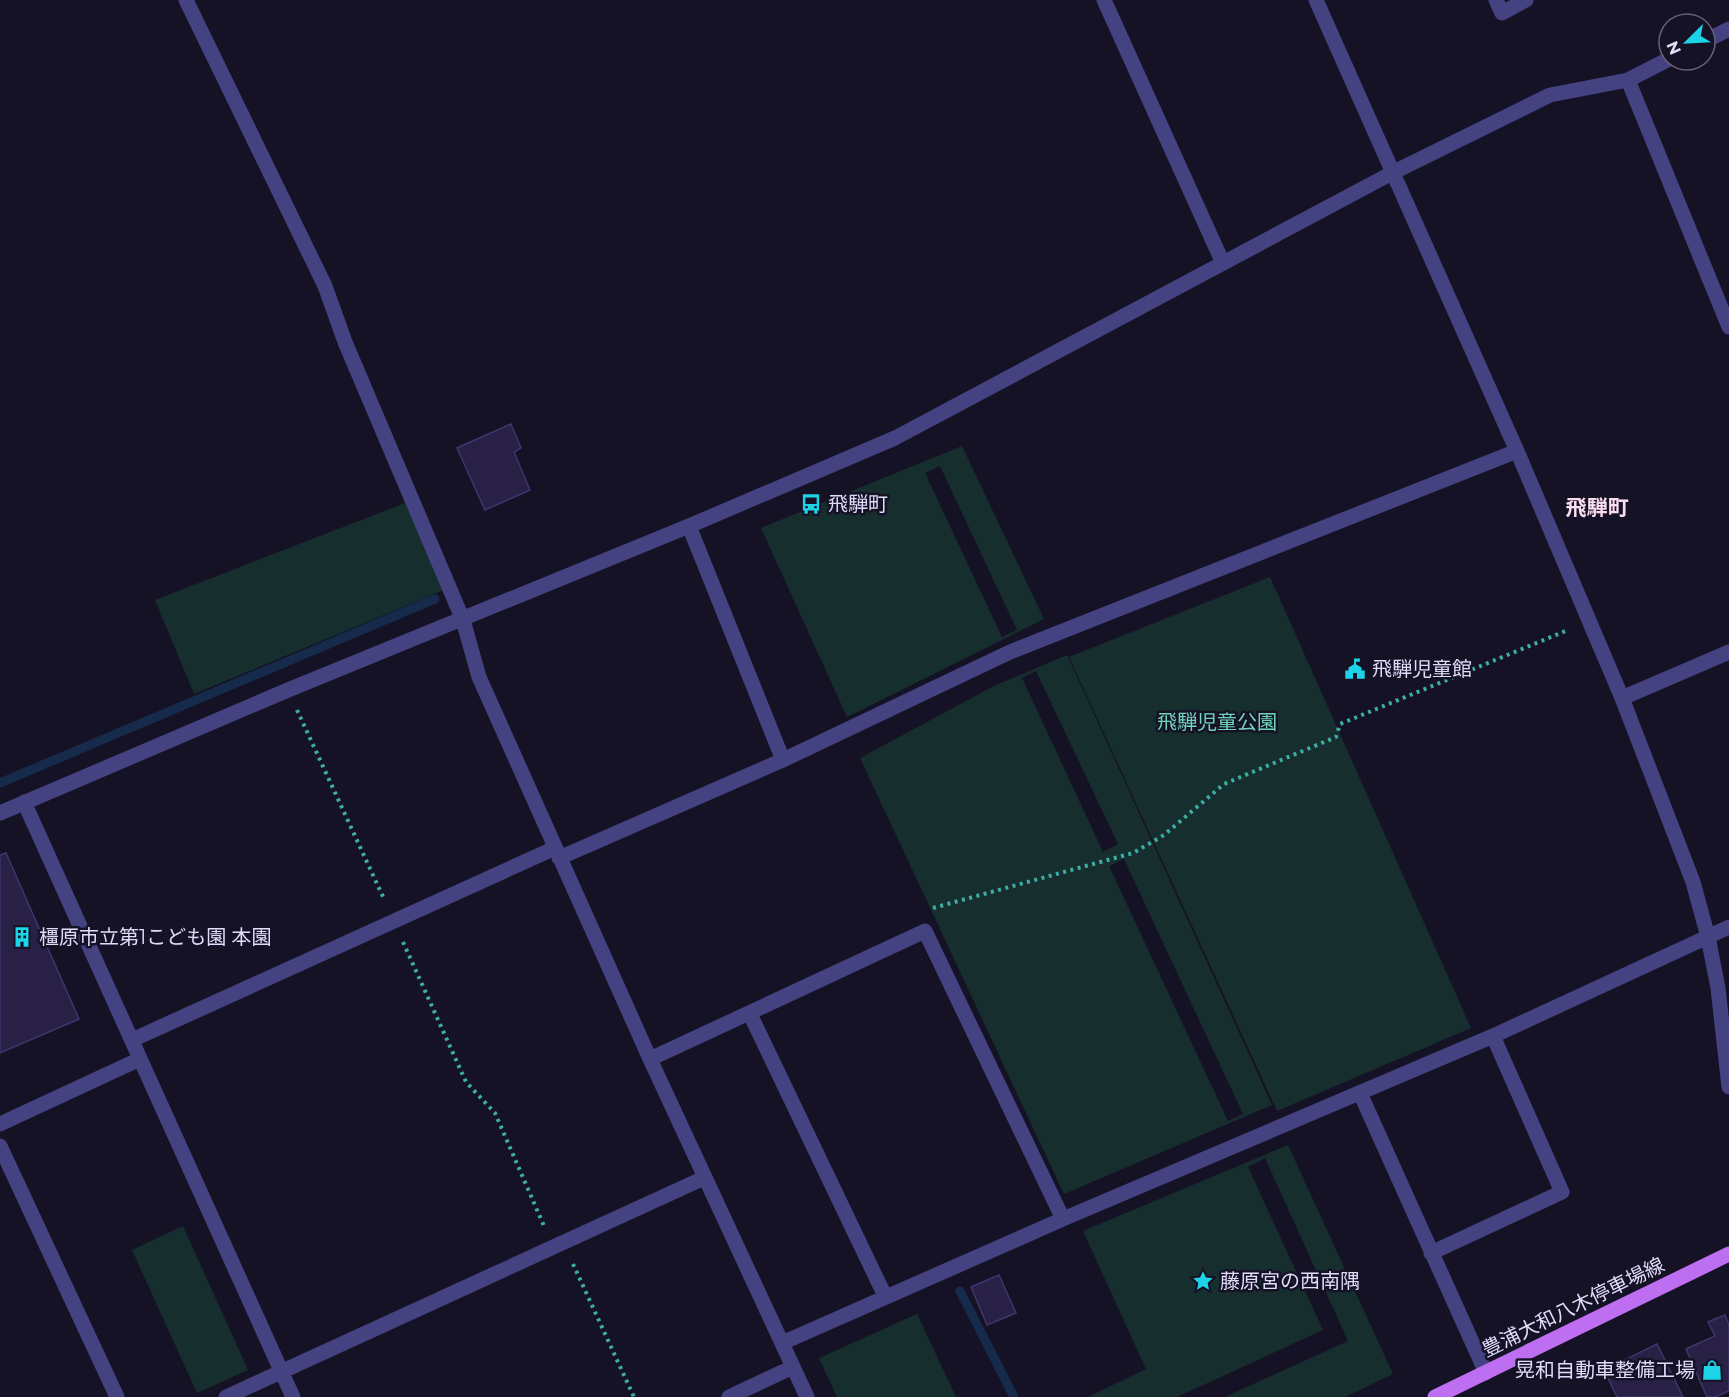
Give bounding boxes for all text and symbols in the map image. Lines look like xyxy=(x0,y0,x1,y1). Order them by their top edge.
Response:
north arrow xyxy=(1657,12,1717,72)
text: N xyxy=(1662,38,1685,58)
bus stop icon: 飛騨町 xyxy=(799,492,823,516)
place label: 飛騨町 xyxy=(828,492,888,516)
district label: 飛騨町 xyxy=(1566,495,1629,520)
public building icon: 飛騨児童館 xyxy=(1343,657,1367,681)
place label: 飛騨児童館 xyxy=(1372,657,1472,681)
park label: 飛騨児童公園 xyxy=(1157,710,1277,734)
building icon: 橿原市立第1こども園 本園 xyxy=(10,925,34,949)
place label: 橿原市立第1こども園 本園 xyxy=(39,925,271,949)
street label: 豊浦大和八木停車場線 xyxy=(1478,1252,1668,1362)
place icon: 藤原宮の西南隅 xyxy=(1191,1269,1215,1293)
place label: 藤原宮の西南隅 xyxy=(1220,1269,1360,1293)
place label: 晃和自動車整備工場 xyxy=(1515,1358,1695,1382)
shop icon: 晃和自動車整備工場 xyxy=(1700,1358,1724,1382)

